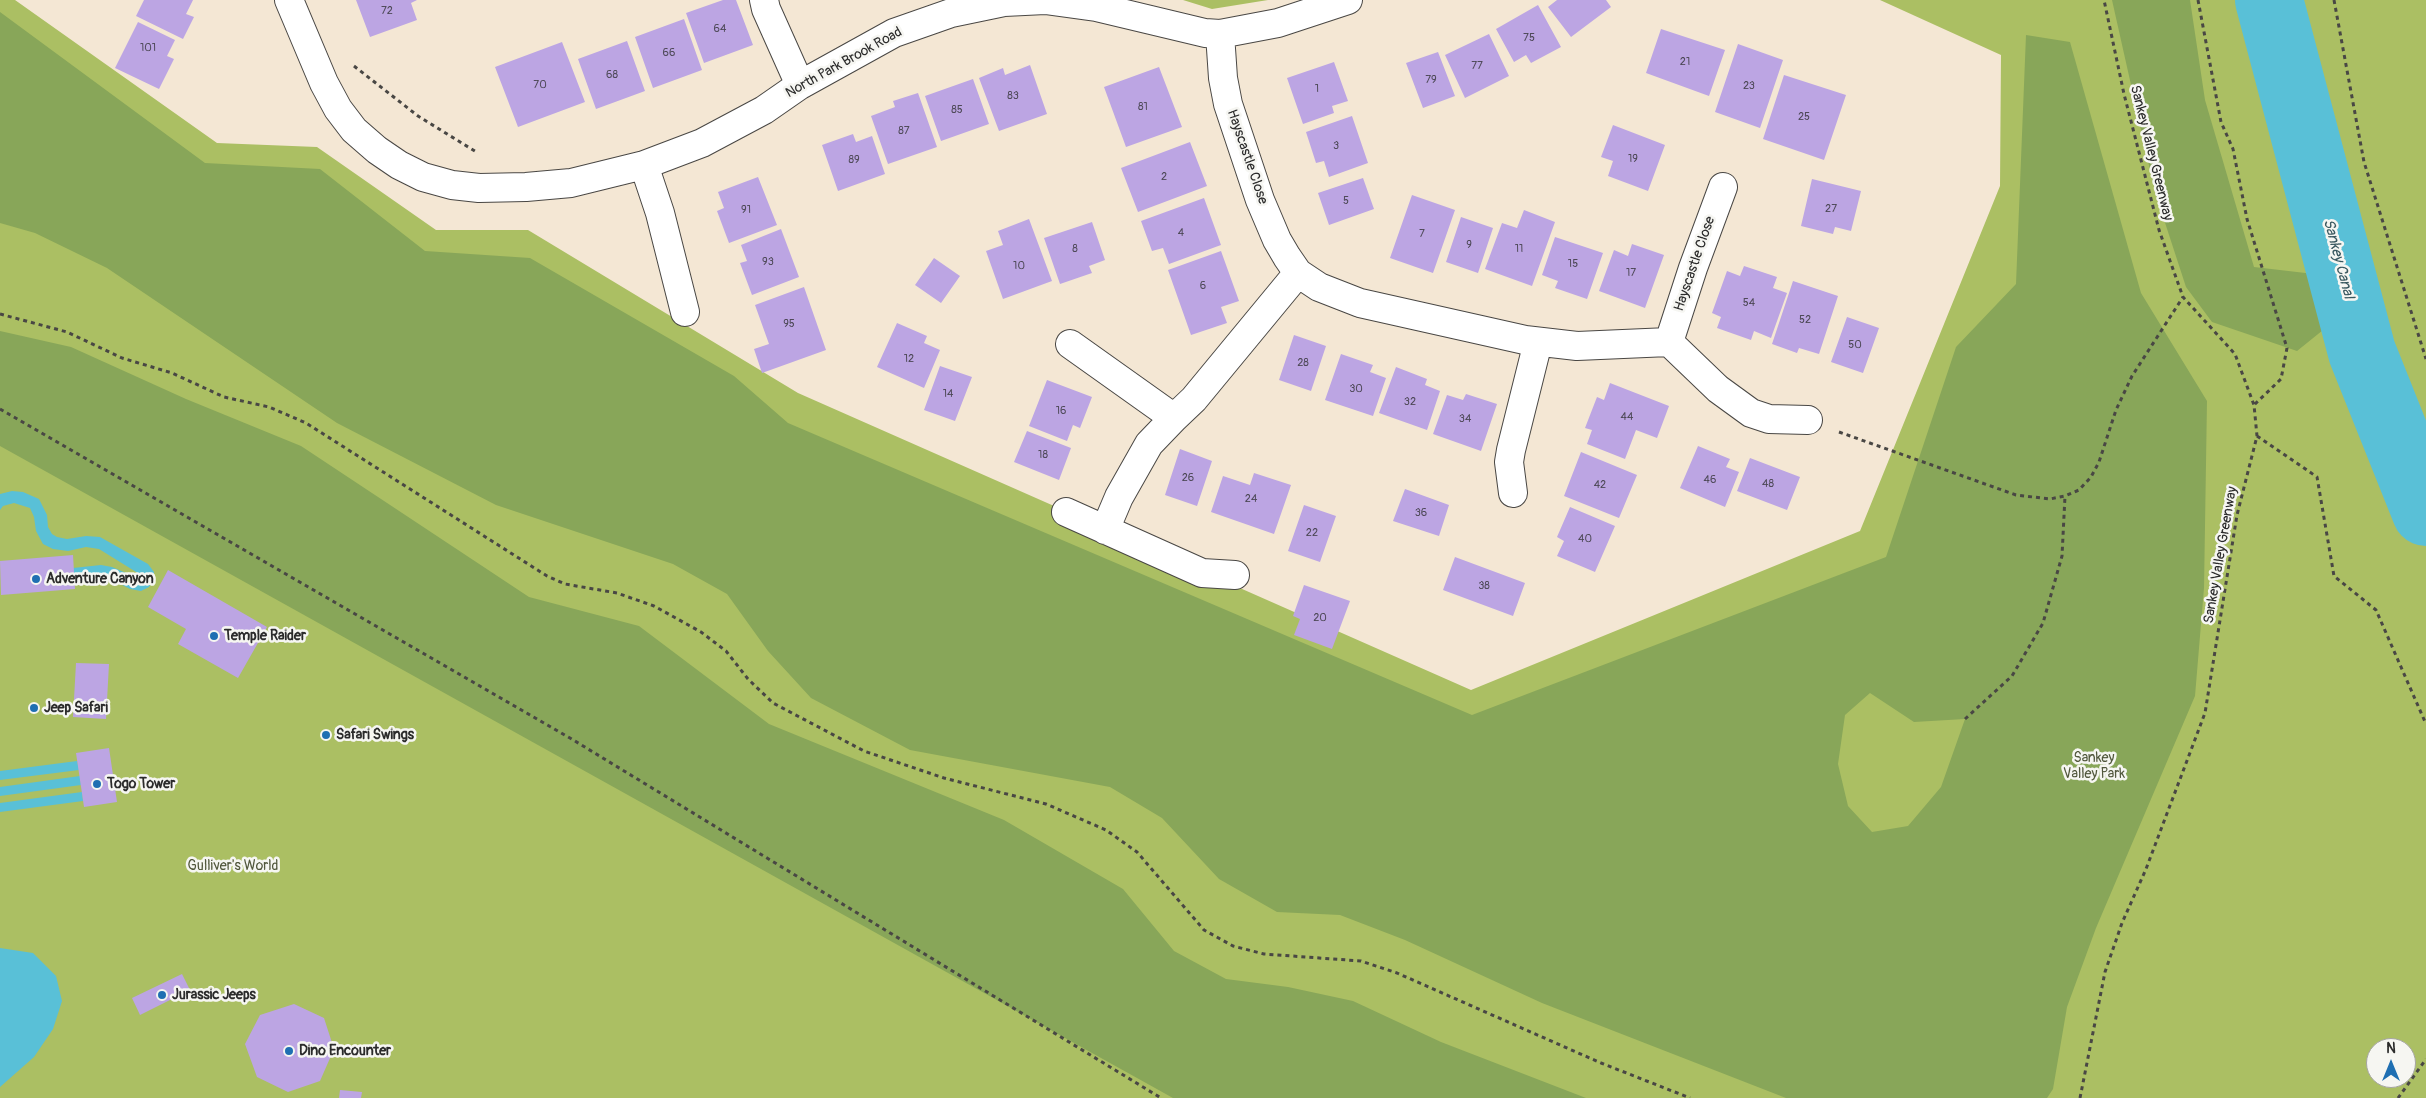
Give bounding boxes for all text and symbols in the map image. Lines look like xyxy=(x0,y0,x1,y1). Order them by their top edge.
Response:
house number: 72 xyxy=(381,4,393,18)
house number: 64 xyxy=(714,22,726,36)
street label: North Park Brook Road xyxy=(783,24,905,102)
house number: 75 xyxy=(1523,31,1535,45)
house number: 101 xyxy=(140,41,156,55)
house number: 66 xyxy=(663,46,675,60)
house number: 21 xyxy=(1680,55,1690,69)
house number: 77 xyxy=(1471,59,1483,73)
house number: 68 xyxy=(606,68,618,82)
house number: 79 xyxy=(1425,73,1437,87)
house number: 70 xyxy=(533,78,547,92)
house number: 23 xyxy=(1743,79,1755,93)
house number: 1 xyxy=(1315,82,1319,96)
street label: Sankey Valley Greenway xyxy=(2126,84,2176,222)
house number: 83 xyxy=(1007,89,1019,103)
house number: 81 xyxy=(1138,100,1148,114)
house number: 85 xyxy=(951,103,963,117)
street label: Hayscastle Close xyxy=(1223,107,1271,207)
house number: 25 xyxy=(1798,110,1810,124)
house number: 87 xyxy=(898,124,910,138)
house number: 3 xyxy=(1333,139,1339,153)
house number: 19 xyxy=(1628,152,1638,166)
house number: 89 xyxy=(848,153,860,167)
house number: 2 xyxy=(1161,170,1167,184)
house number: 5 xyxy=(1343,194,1349,208)
house number: 27 xyxy=(1825,202,1837,216)
house number: 91 xyxy=(741,203,751,217)
street label: Hayscastle Close xyxy=(1671,214,1719,314)
water label: Sankey Canal xyxy=(2319,217,2357,301)
house number: 4 xyxy=(1178,226,1184,240)
house number: 7 xyxy=(1419,227,1425,241)
house number: 9 xyxy=(1466,238,1472,252)
house number: 8 xyxy=(1072,242,1078,256)
house number: 11 xyxy=(1515,242,1523,256)
house number: 93 xyxy=(762,255,774,269)
house number: 15 xyxy=(1568,257,1578,271)
house number: 10 xyxy=(1013,259,1025,273)
house number: 17 xyxy=(1626,266,1636,280)
house number: 6 xyxy=(1200,279,1206,293)
house number: 54 xyxy=(1743,296,1755,310)
house number: 52 xyxy=(1799,313,1811,327)
house number: 95 xyxy=(783,317,795,331)
house number: 50 xyxy=(1848,338,1862,352)
house number: 12 xyxy=(904,352,914,366)
house number: 28 xyxy=(1297,356,1309,370)
house number: 30 xyxy=(1349,382,1363,396)
house number: 14 xyxy=(943,387,953,401)
house number: 32 xyxy=(1404,395,1416,409)
house number: 16 xyxy=(1056,404,1066,418)
house number: 44 xyxy=(1621,410,1633,424)
house number: 34 xyxy=(1459,412,1471,426)
house number: 18 xyxy=(1038,448,1048,462)
house number: 26 xyxy=(1182,471,1194,485)
house number: 46 xyxy=(1704,473,1716,487)
house number: 48 xyxy=(1762,477,1774,491)
house number: 42 xyxy=(1594,478,1606,492)
street label: Sankey Valley Greenway xyxy=(2201,485,2241,625)
house number: 24 xyxy=(1245,492,1257,506)
house number: 36 xyxy=(1415,506,1427,520)
house number: 22 xyxy=(1306,526,1318,540)
house number: 40 xyxy=(1578,532,1592,546)
place label: Adventure Canyon xyxy=(46,571,154,587)
marker: Adventure Canyon xyxy=(30,573,42,585)
house number: 38 xyxy=(1478,579,1490,593)
house number: 20 xyxy=(1313,611,1327,625)
place label: Temple Raider xyxy=(224,628,306,644)
marker: Temple Raider xyxy=(208,630,220,642)
place label: Jeep Safari xyxy=(44,700,108,716)
marker: Jeep Safari xyxy=(28,702,40,714)
place label: Safari Swings xyxy=(336,727,414,743)
marker: Safari Swings xyxy=(320,729,332,741)
park label: Sankey Valley Park xyxy=(2063,750,2125,782)
place label: Togo Tower xyxy=(107,776,175,792)
marker: Togo Tower xyxy=(91,778,103,790)
park label: Gulliver's World xyxy=(188,858,278,874)
place label: Jurassic Jeeps xyxy=(172,987,256,1003)
marker: Jurassic Jeeps xyxy=(156,989,168,1001)
north arrow xyxy=(2366,1038,2416,1088)
text: N xyxy=(2386,1040,2396,1057)
place label: Dino Encounter xyxy=(299,1043,391,1059)
marker: Dino Encounter xyxy=(283,1045,295,1057)

